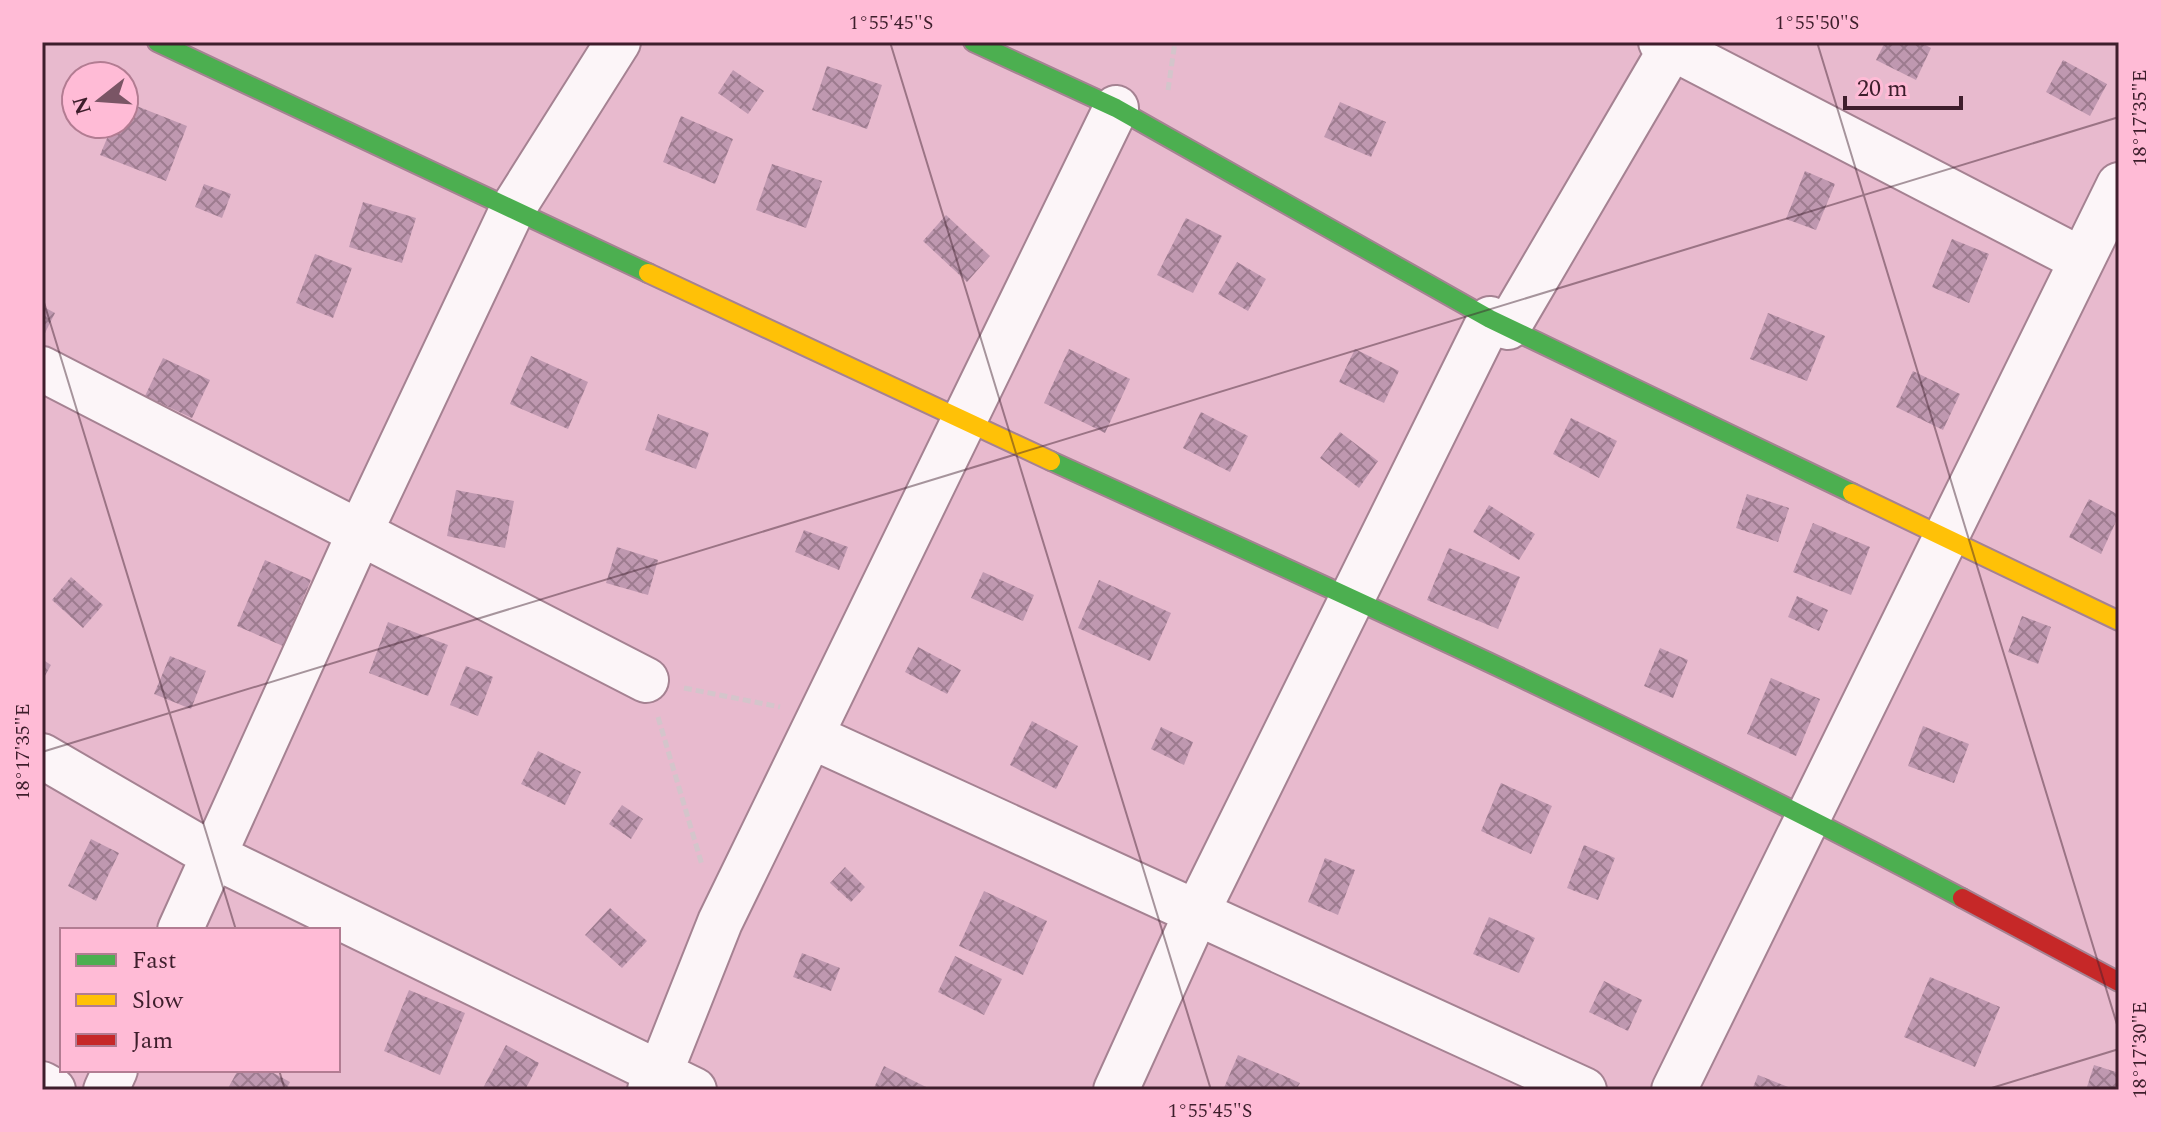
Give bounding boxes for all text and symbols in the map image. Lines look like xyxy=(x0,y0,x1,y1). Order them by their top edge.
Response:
text: 1°55'45"S xyxy=(849,8,933,38)
text: 1°55'50"S xyxy=(1775,8,1859,38)
north arrow xyxy=(60,60,140,140)
scale bar xyxy=(1845,60,1961,110)
text: 18°17'35"E xyxy=(2125,69,2155,167)
text: 20 m xyxy=(1857,71,1908,107)
text: N xyxy=(64,92,101,119)
text: 18°17'35"E xyxy=(8,703,38,801)
legend xyxy=(60,928,340,1072)
text: Fast xyxy=(132,943,177,979)
text: Slow xyxy=(132,983,184,1019)
text: 18°17'30"E xyxy=(2125,1001,2155,1099)
text: Jam xyxy=(132,1023,173,1059)
text: 1°55'45"S xyxy=(1168,1096,1252,1126)

